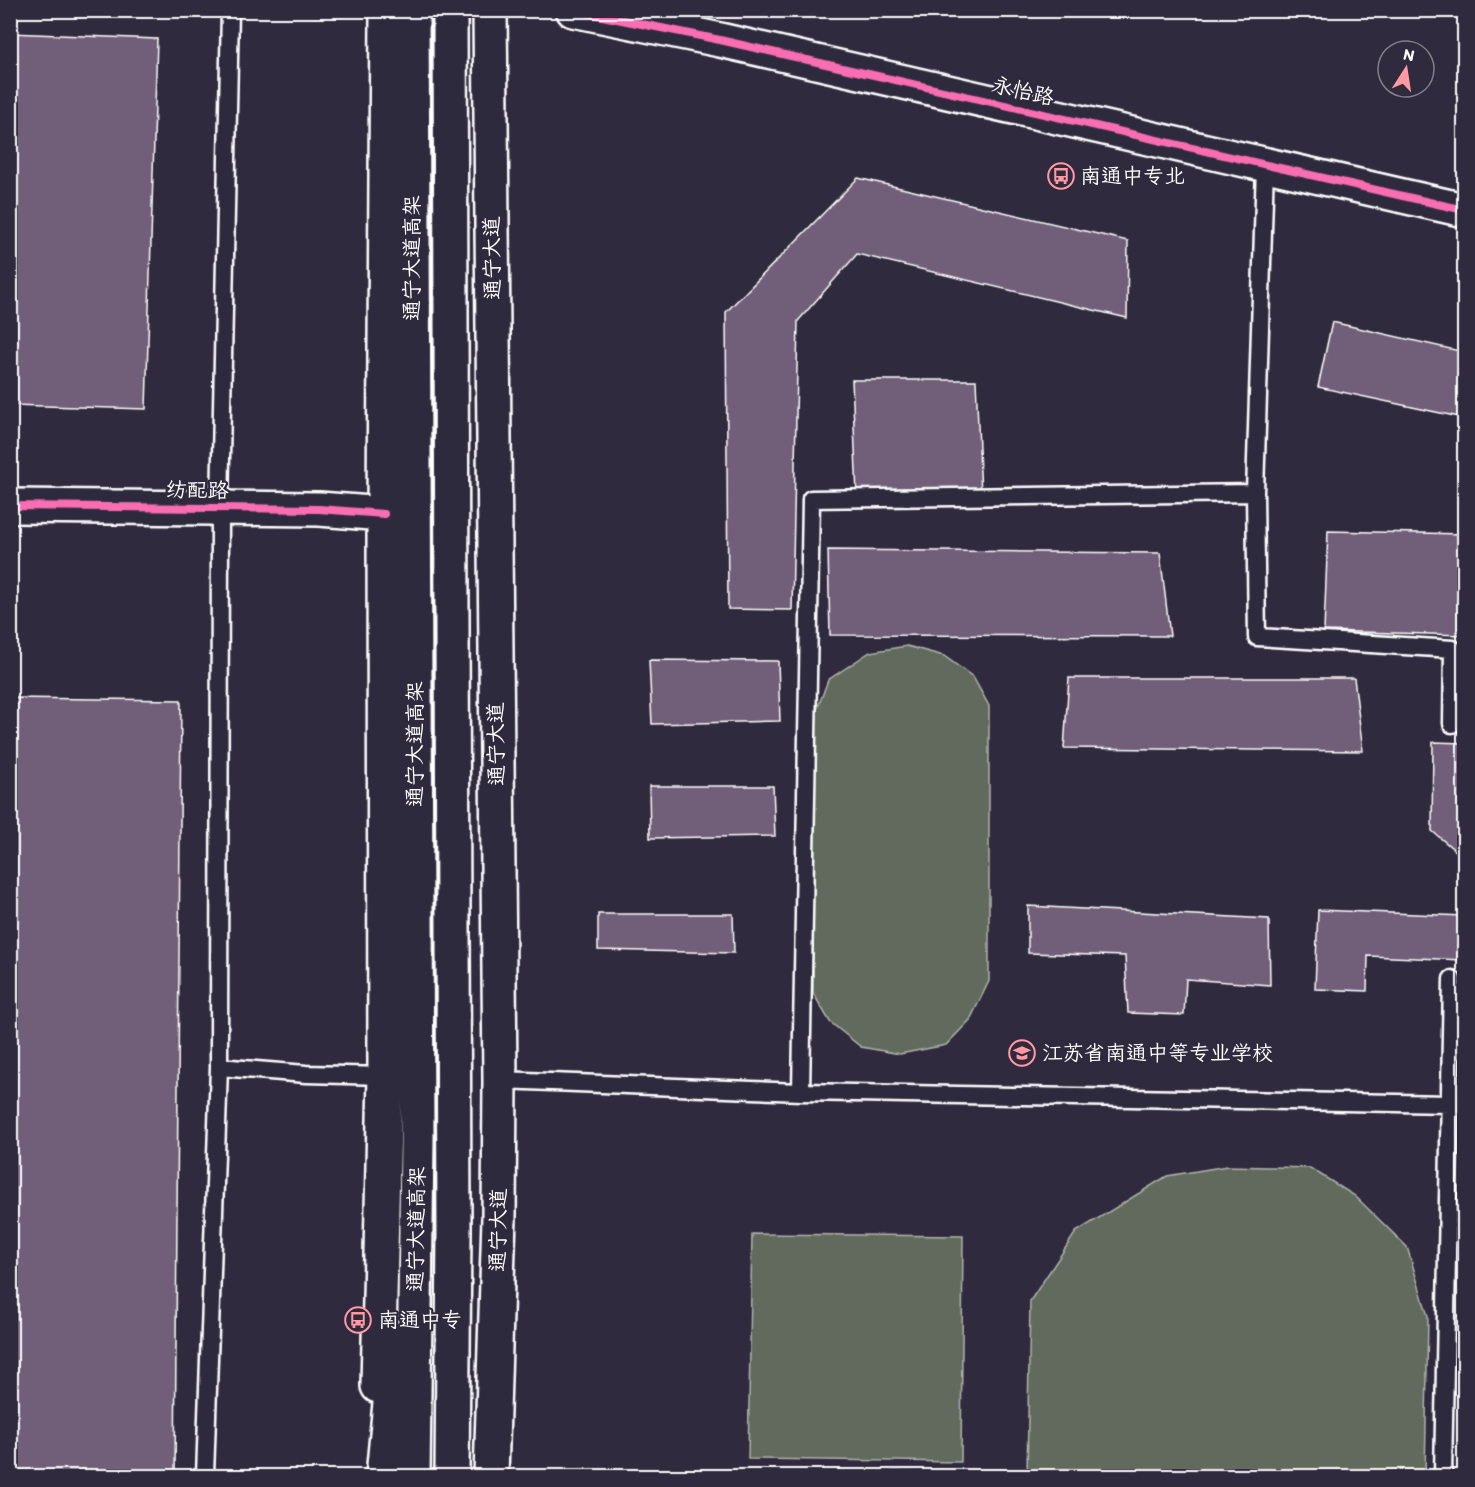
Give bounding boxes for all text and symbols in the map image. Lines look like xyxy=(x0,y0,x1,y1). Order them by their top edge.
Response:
north arrow xyxy=(1376,39,1436,99)
text: N xyxy=(1402,44,1416,65)
street label: 永怡路 xyxy=(990,71,1057,110)
bus stop icon: 南通中专北 xyxy=(1046,161,1076,191)
place label: 南通中专北 xyxy=(1080,163,1185,188)
street label: 通宁大道高架 xyxy=(399,195,424,321)
street label: 通宁大道 xyxy=(478,216,505,300)
street label: 纺配路 xyxy=(165,476,229,503)
street label: 通宁大道高架 xyxy=(402,681,427,807)
street label: 通宁大道 xyxy=(482,702,509,786)
school or university icon: 江苏省南通中等专业学校 xyxy=(1007,1038,1037,1068)
place label: 江苏省南通中等专业学校 xyxy=(1042,1040,1273,1065)
street label: 通宁大道高架 xyxy=(402,1166,429,1292)
street label: 通宁大道 xyxy=(484,1188,511,1272)
bus stop icon: 南通中专 xyxy=(343,1305,373,1335)
place label: 南通中专 xyxy=(378,1307,462,1332)

